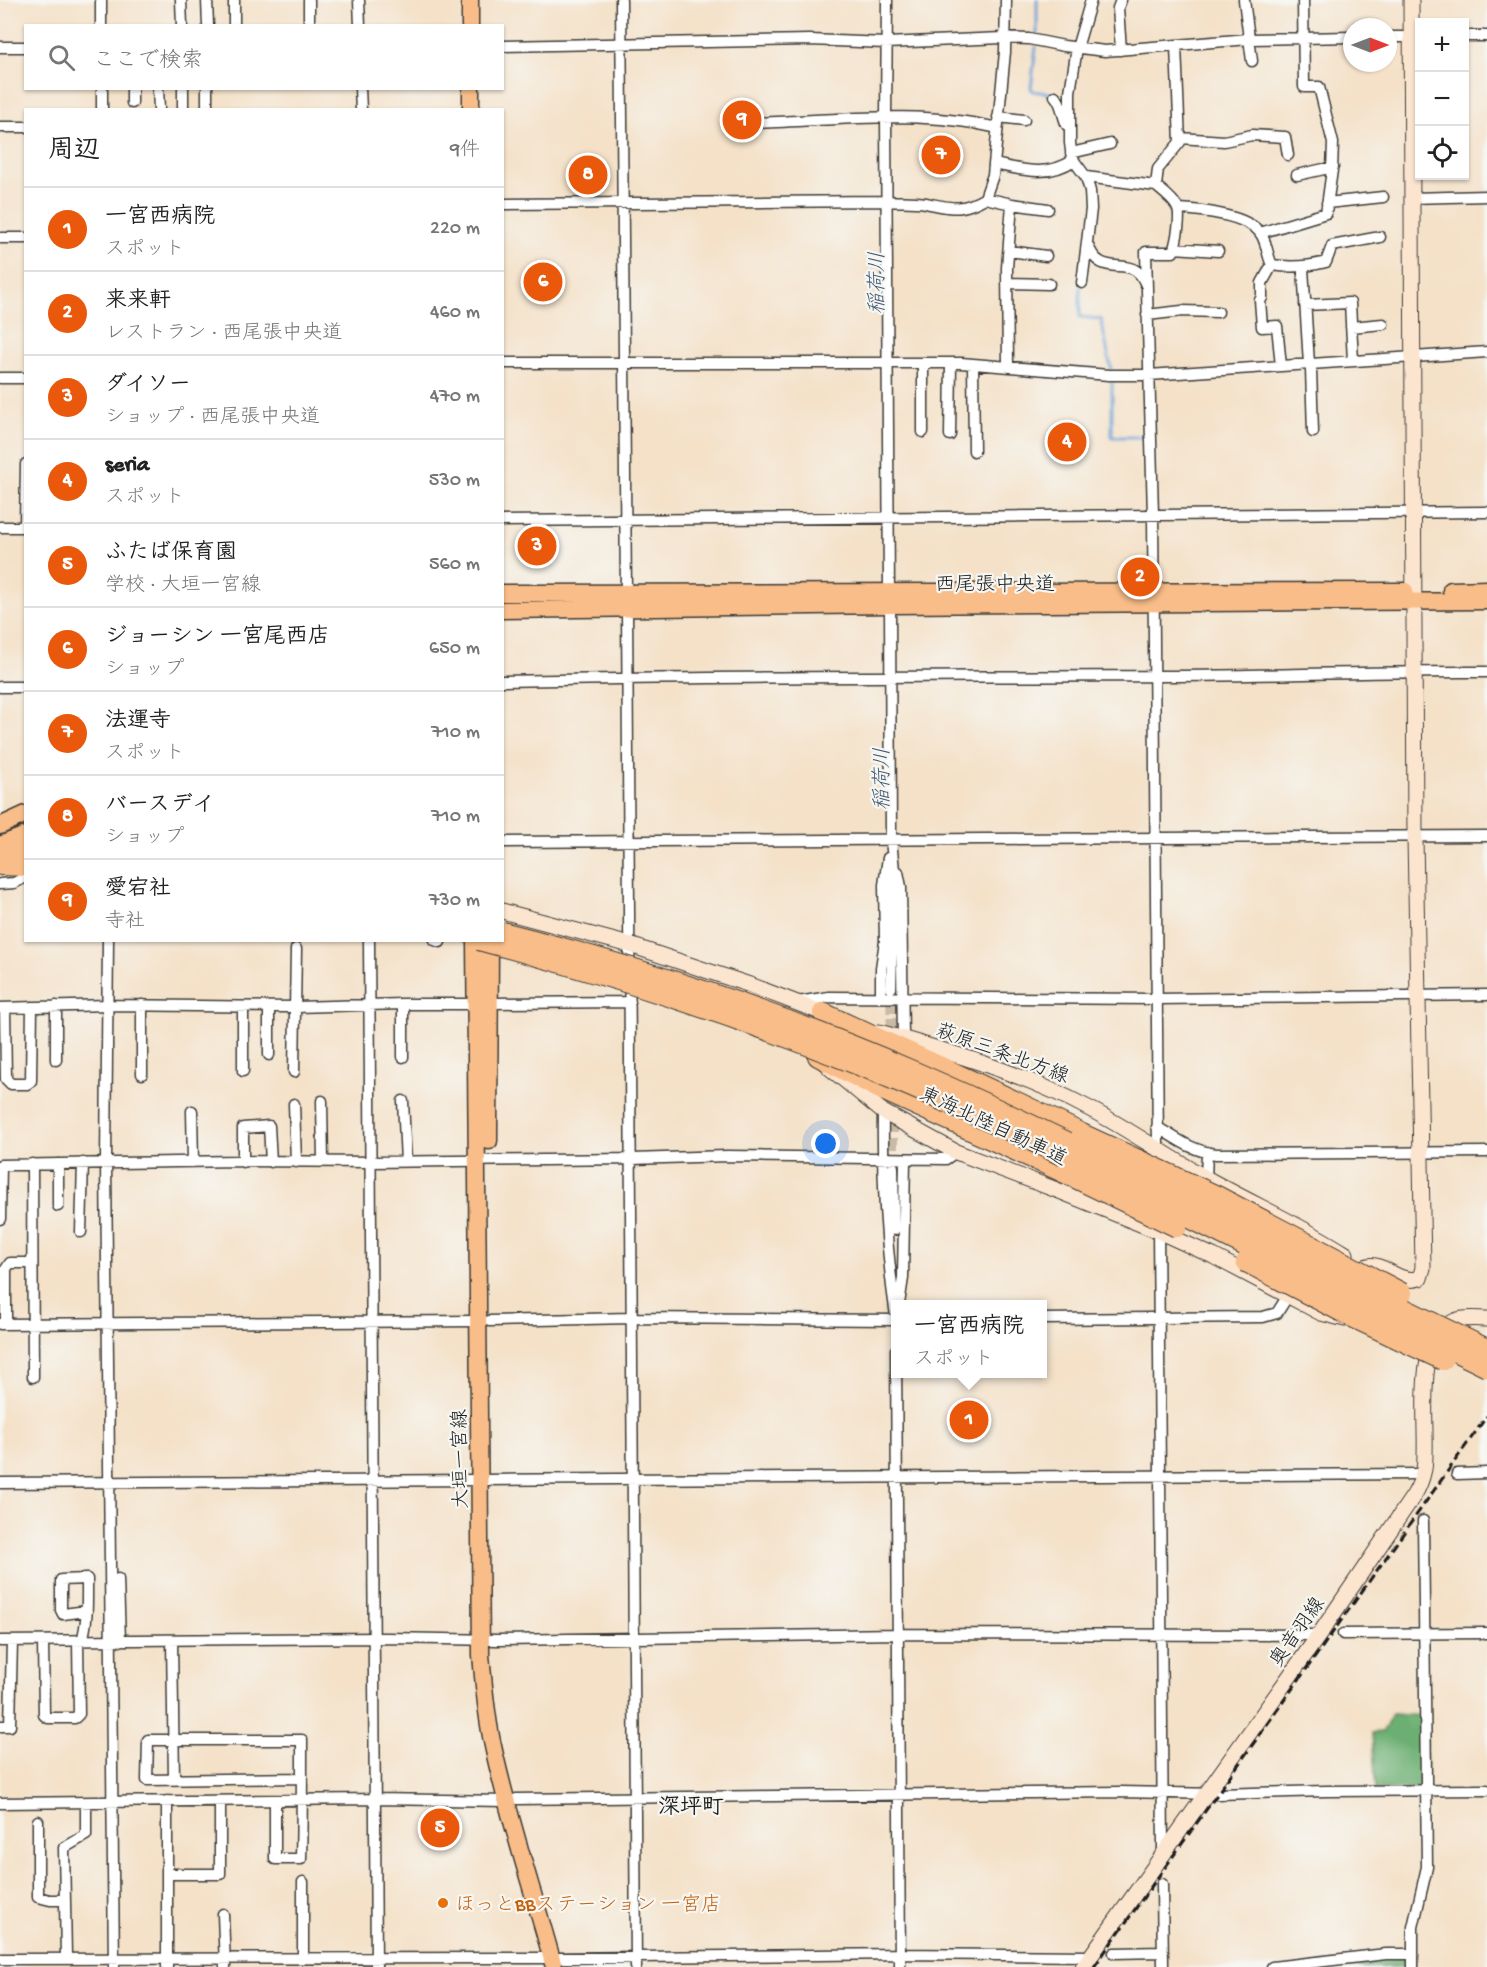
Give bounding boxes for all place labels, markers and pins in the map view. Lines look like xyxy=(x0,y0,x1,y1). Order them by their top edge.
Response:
pin: 9 xyxy=(722,98,762,142)
pin: 7 xyxy=(922,132,960,178)
pin: 8 xyxy=(568,152,608,198)
pin: 6 xyxy=(524,260,562,304)
pin: 4 xyxy=(1048,420,1086,464)
pin: 3 xyxy=(518,524,556,568)
pin: 2 xyxy=(1120,554,1160,600)
pin: 1 xyxy=(950,1398,988,1442)
pin: 5 xyxy=(420,1806,460,1850)
place label: ほっとBBステーション 一宮店 xyxy=(455,1893,721,1918)
marker: ほっとBBステーション 一宮店 xyxy=(436,1896,450,1910)

